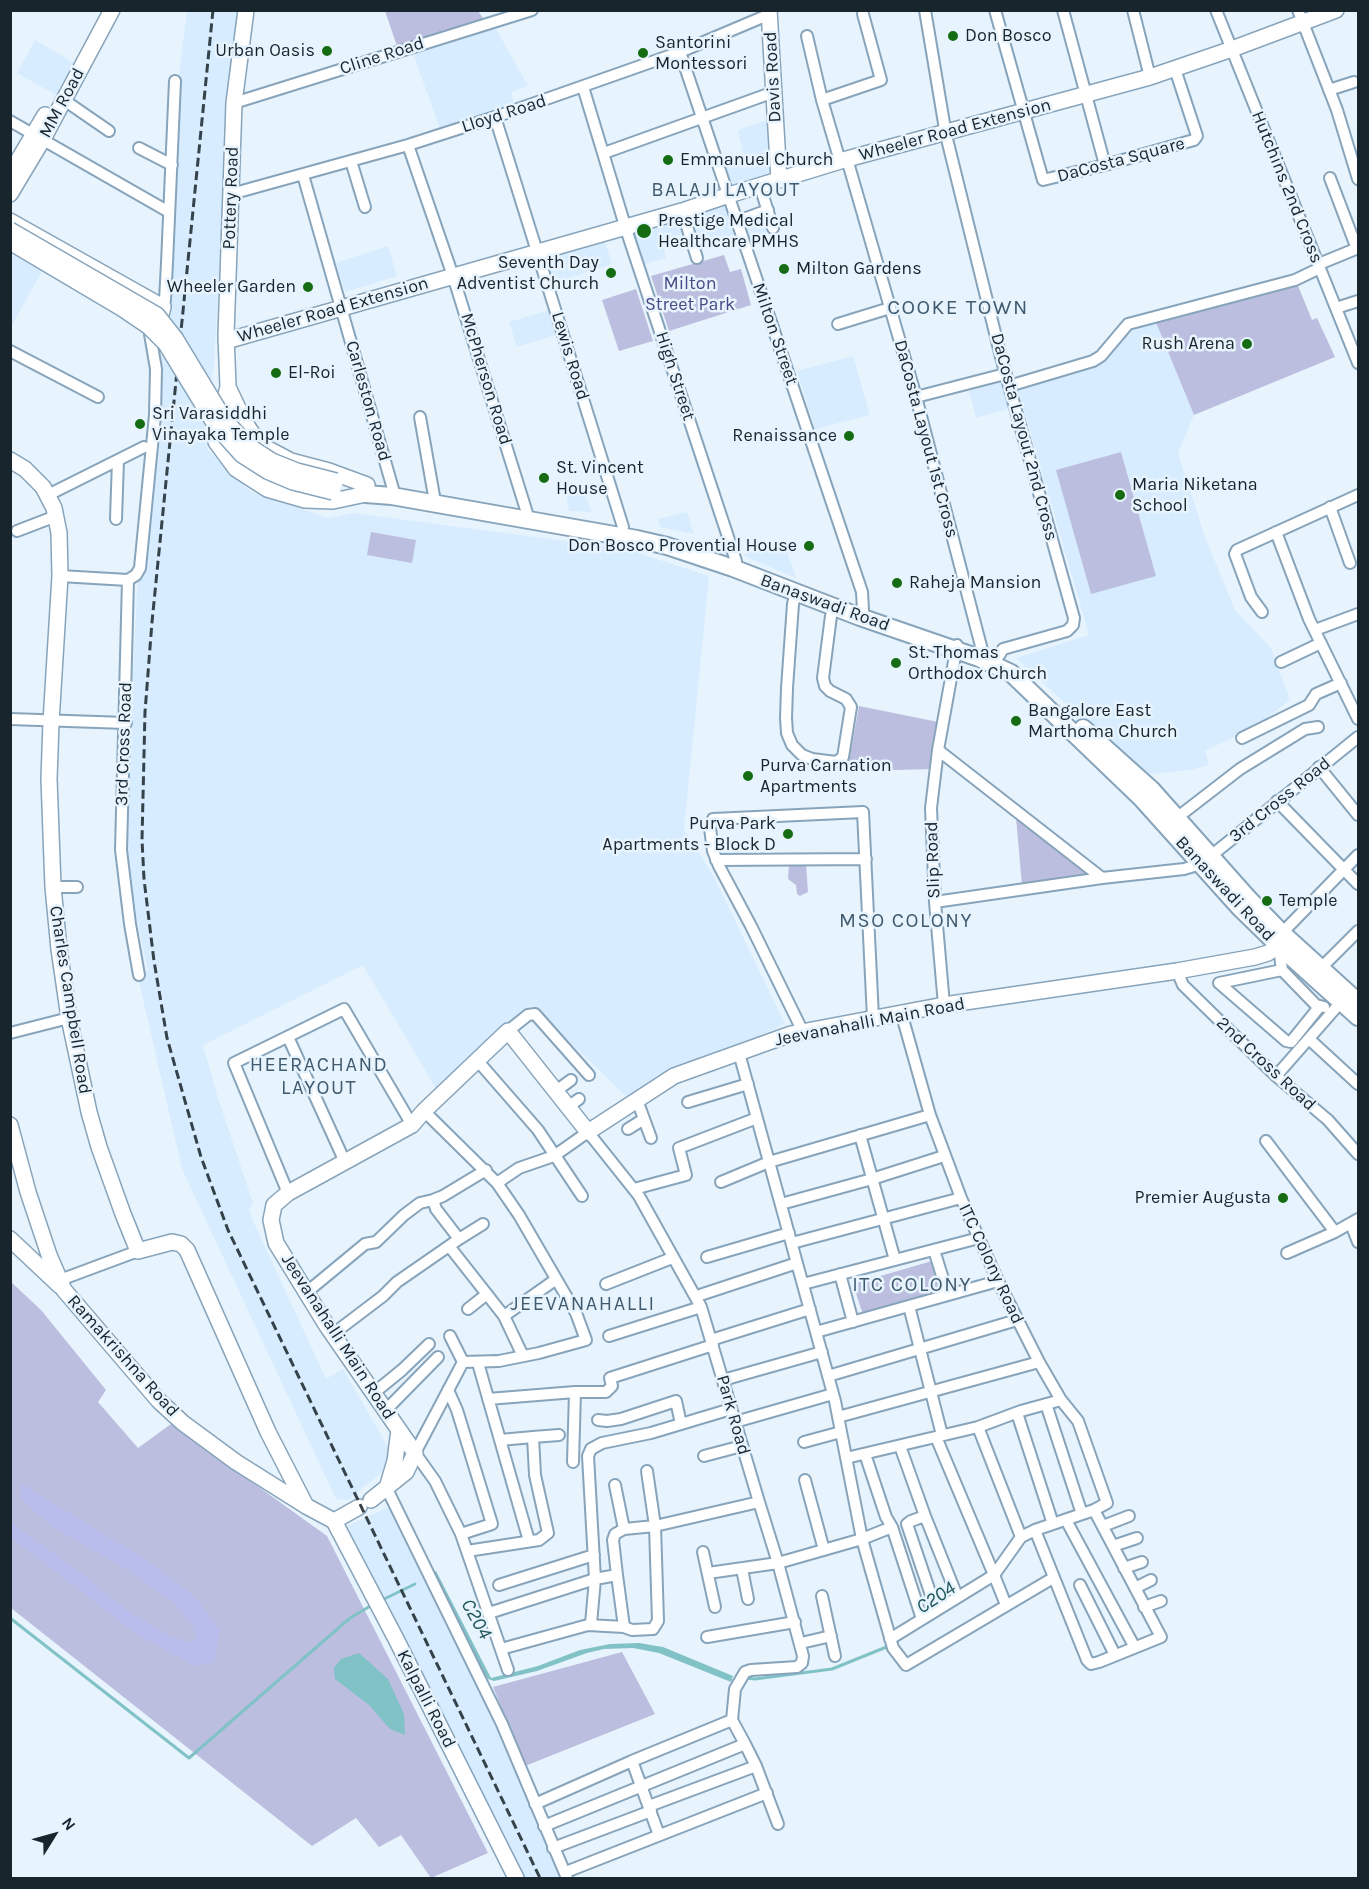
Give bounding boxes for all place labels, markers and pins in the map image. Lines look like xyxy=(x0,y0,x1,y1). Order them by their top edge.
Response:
place label: Don Bosco xyxy=(965,25,1051,47)
marker: Don Bosco xyxy=(946,29,960,43)
place label: Santorini Montessori xyxy=(655,32,748,74)
place label: Urban Oasis xyxy=(215,40,315,62)
marker: Urban Oasis xyxy=(320,44,334,58)
marker: Santorini Montessori xyxy=(636,46,650,60)
place label: Emmanuel Church xyxy=(680,149,833,171)
marker: Emmanuel Church xyxy=(661,153,675,167)
place label: Prestige Medical Healthcare PMHS xyxy=(658,210,799,252)
marker: Prestige Medical Healthcare PMHS xyxy=(635,222,653,240)
place label: Seventh Day Adventist Church xyxy=(457,252,599,294)
place label: Milton Gardens xyxy=(796,258,922,280)
marker: Milton Gardens xyxy=(777,262,791,276)
marker: Seventh Day Adventist Church xyxy=(604,266,618,280)
place label: Wheeler Garden xyxy=(167,276,296,298)
marker: Wheeler Garden xyxy=(301,280,315,294)
place label: Rush Arena xyxy=(1142,333,1235,355)
marker: Rush Arena xyxy=(1240,337,1254,351)
place label: El-Roi xyxy=(288,362,336,384)
marker: El-Roi xyxy=(269,366,283,380)
place label: Sri Varasiddhi Vinayaka Temple xyxy=(152,403,289,446)
marker: Sri Varasiddhi Vinayaka Temple xyxy=(133,417,147,431)
place label: Renaissance xyxy=(732,425,837,447)
marker: Renaissance xyxy=(842,429,856,443)
place label: St. Vincent House xyxy=(556,457,644,500)
marker: St. Vincent House xyxy=(537,471,551,485)
place label: Maria Niketana School xyxy=(1132,474,1258,516)
marker: Maria Niketana School xyxy=(1113,488,1127,502)
place label: Don Bosco Provential House xyxy=(568,535,797,557)
marker: Don Bosco Provential House xyxy=(802,539,816,553)
place label: Raheja Mansion xyxy=(909,572,1041,594)
marker: Raheja Mansion xyxy=(890,576,904,590)
place label: St. Thomas Orthodox Church xyxy=(908,642,1047,684)
marker: St. Thomas Orthodox Church xyxy=(889,656,903,670)
place label: Bangalore East Marthoma Church xyxy=(1028,700,1178,742)
marker: Bangalore East Marthoma Church xyxy=(1009,714,1023,728)
place label: Purva Carnation Apartments xyxy=(760,755,892,798)
marker: Purva Carnation Apartments xyxy=(741,769,755,783)
place label: Purva Park Apartments - Block D xyxy=(602,813,776,856)
marker: Purva Park Apartments - Block D xyxy=(781,827,795,841)
place label: Temple xyxy=(1279,890,1338,912)
marker: Temple xyxy=(1260,894,1274,908)
place label: Premier Augusta xyxy=(1135,1187,1271,1209)
marker: Premier Augusta xyxy=(1276,1191,1290,1205)

